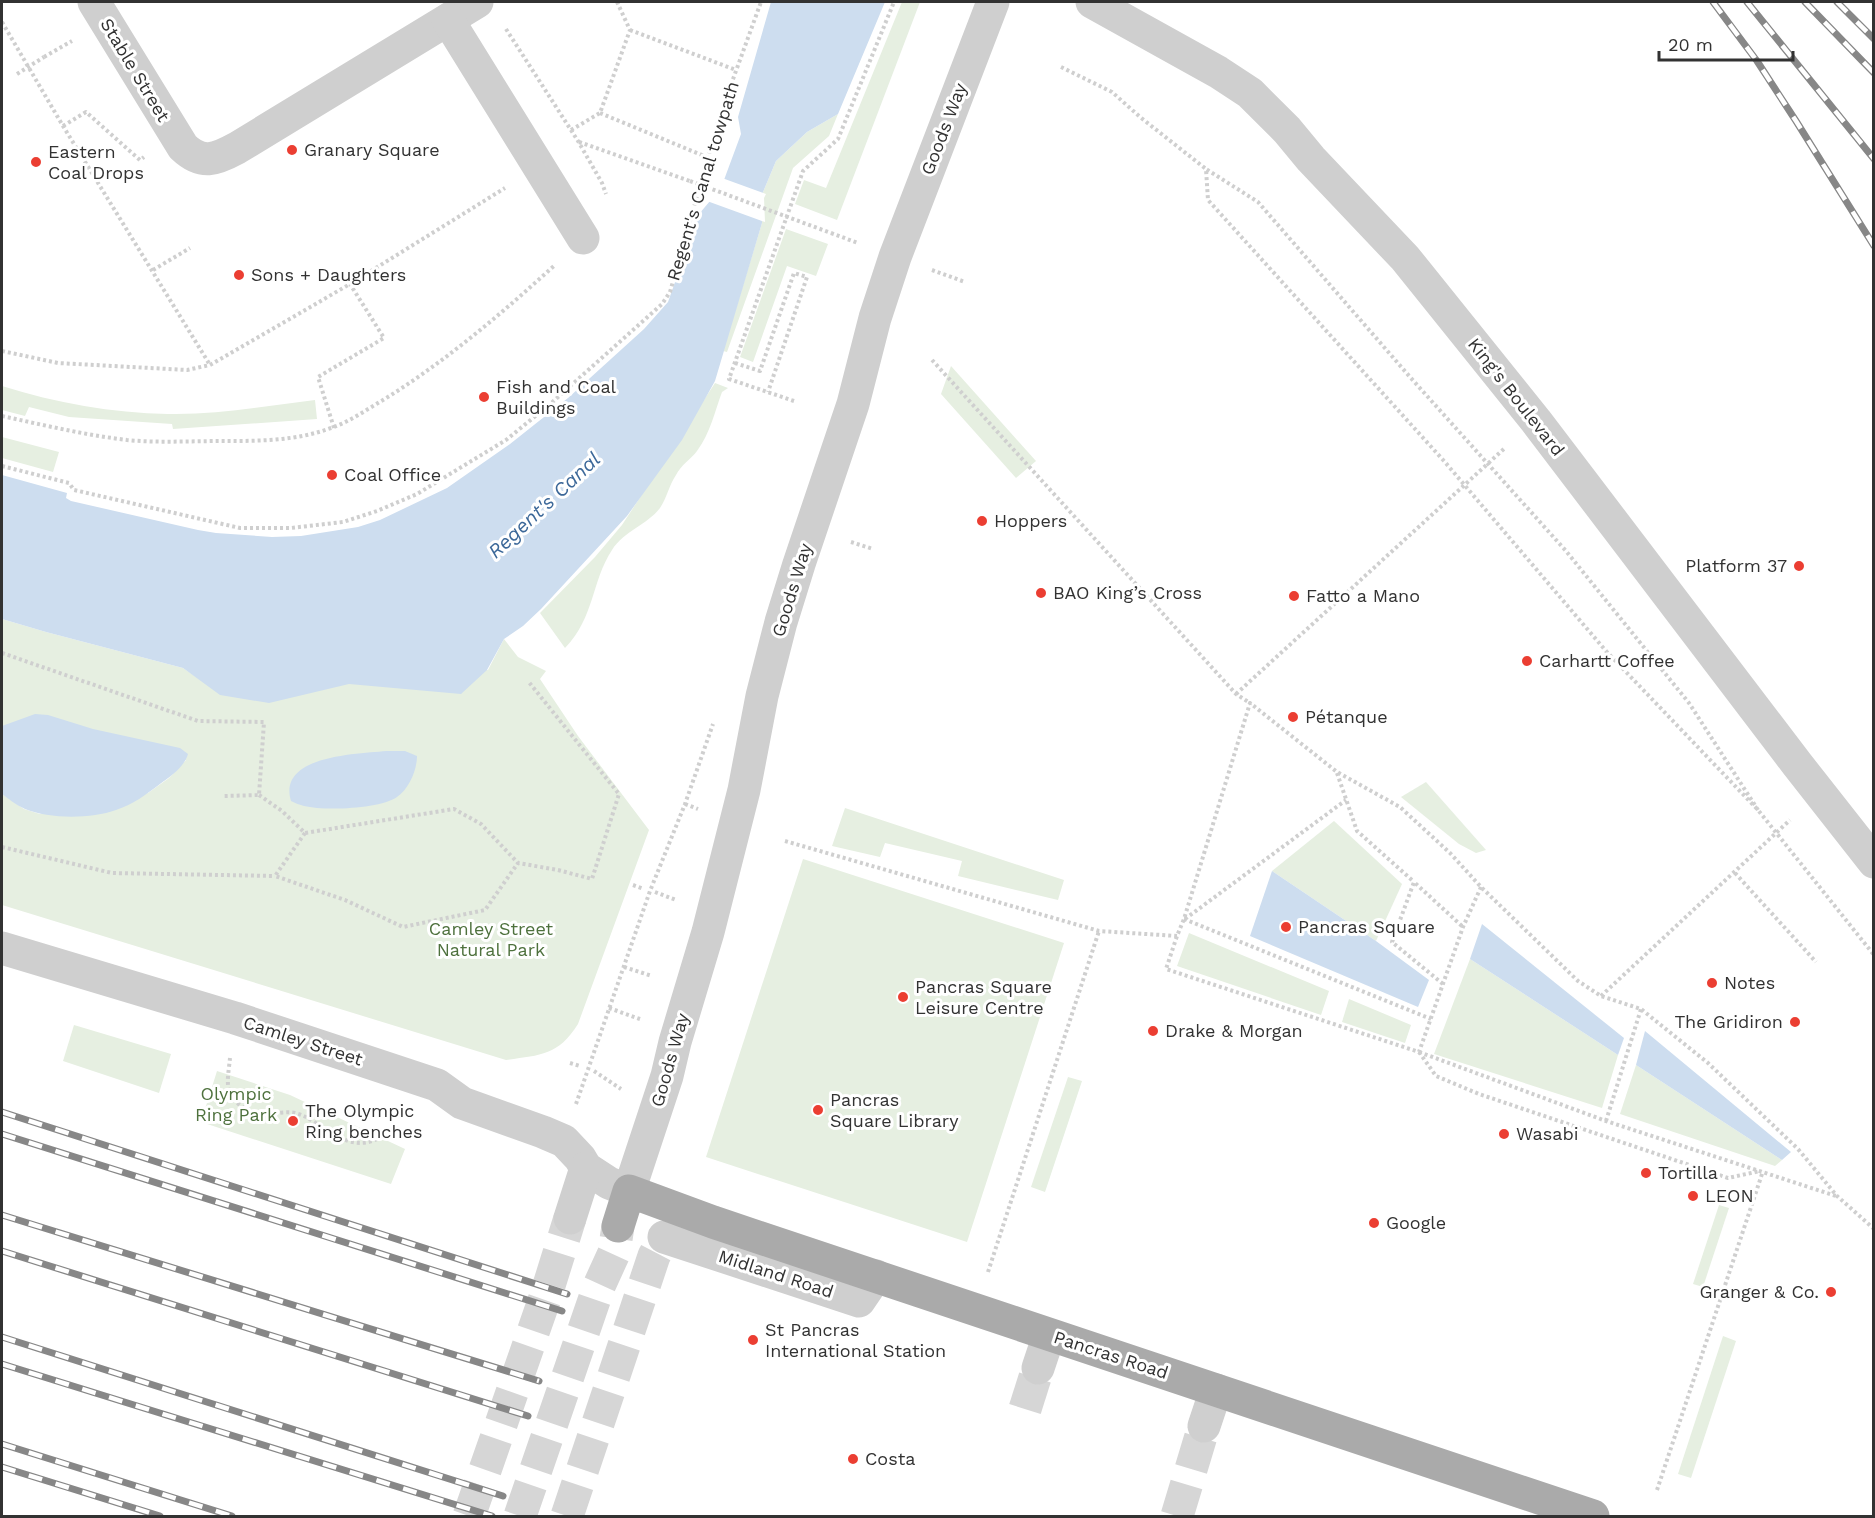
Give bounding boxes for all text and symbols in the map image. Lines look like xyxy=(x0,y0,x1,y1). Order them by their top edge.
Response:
street label: Stable Street xyxy=(96,14,175,126)
scale bar xyxy=(1659,24,1792,62)
text: 20 m xyxy=(1668,34,1713,55)
street label: Regent's Canal towpath xyxy=(662,79,743,283)
street label: Goods Way xyxy=(916,79,971,178)
place label: Granary Square xyxy=(304,139,440,160)
place label: Eastern Coal Drops xyxy=(48,141,144,183)
marker: Granary Square xyxy=(285,143,299,157)
marker: Eastern Coal Drops xyxy=(29,155,43,169)
place label: Sons + Daughters xyxy=(251,264,406,285)
marker: Sons + Daughters xyxy=(232,268,246,282)
street label: King's Boulevard xyxy=(1464,333,1569,460)
place label: Fish and Coal Buildings xyxy=(496,376,617,418)
marker: Fish and Coal Buildings xyxy=(477,390,491,404)
water label: Regent's Canal xyxy=(483,447,605,563)
place label: Coal Office xyxy=(344,464,441,485)
marker: Coal Office xyxy=(325,468,339,482)
place label: Hoppers xyxy=(994,510,1067,531)
marker: Hoppers xyxy=(975,514,989,528)
street label: Goods Way xyxy=(767,540,816,639)
place label: Platform 37 xyxy=(1685,555,1787,576)
marker: Platform 37 xyxy=(1792,559,1806,573)
place label: BAO King’s Cross xyxy=(1053,582,1202,603)
place label: Fatto a Mano xyxy=(1306,585,1420,606)
marker: BAO King’s Cross xyxy=(1034,586,1048,600)
marker: Fatto a Mano xyxy=(1287,589,1301,603)
place label: Carhartt Coffee xyxy=(1539,650,1675,671)
marker: Carhartt Coffee xyxy=(1520,654,1534,668)
place label: Pétanque xyxy=(1305,706,1388,727)
marker: Pétanque xyxy=(1286,710,1300,724)
place label: Pancras Square xyxy=(1298,916,1435,937)
park label: Camley Street Natural Park xyxy=(429,918,554,960)
marker: Pancras Square xyxy=(1279,920,1293,934)
place label: Notes xyxy=(1724,972,1775,993)
place label: Pancras Square Leisure Centre xyxy=(915,976,1052,1018)
marker: Notes xyxy=(1705,976,1719,990)
marker: Pancras Square Leisure Centre xyxy=(896,990,910,1004)
street label: Goods Way xyxy=(646,1010,693,1109)
street label: Camley Street xyxy=(241,1011,366,1070)
place label: The Gridiron xyxy=(1675,1011,1783,1032)
marker: The Gridiron xyxy=(1788,1015,1802,1029)
place label: Drake & Morgan xyxy=(1165,1020,1303,1041)
marker: Drake & Morgan xyxy=(1146,1024,1160,1038)
park label: Olympic Ring Park xyxy=(195,1083,277,1125)
place label: Pancras Square Library xyxy=(830,1089,959,1131)
place label: The Olympic Ring benches xyxy=(305,1100,422,1142)
marker: Pancras Square Library xyxy=(811,1103,825,1117)
marker: The Olympic Ring benches xyxy=(286,1114,300,1128)
place label: Wasabi xyxy=(1516,1123,1579,1144)
marker: Wasabi xyxy=(1497,1127,1511,1141)
place label: Tortilla xyxy=(1658,1162,1718,1183)
marker: Tortilla xyxy=(1639,1166,1653,1180)
place label: LEON xyxy=(1705,1185,1754,1206)
marker: LEON xyxy=(1686,1189,1700,1203)
place label: Google xyxy=(1386,1212,1446,1233)
marker: Google xyxy=(1367,1216,1381,1230)
street label: Midland Road xyxy=(716,1245,836,1302)
place label: Granger & Co. xyxy=(1700,1281,1819,1302)
marker: Granger & Co. xyxy=(1824,1285,1838,1299)
place label: St Pancras International Station xyxy=(765,1319,946,1361)
street label: Pancras Road xyxy=(1051,1326,1171,1383)
marker: St Pancras International Station xyxy=(746,1333,760,1347)
place label: Costa xyxy=(865,1448,915,1469)
marker: Costa xyxy=(846,1452,860,1466)

